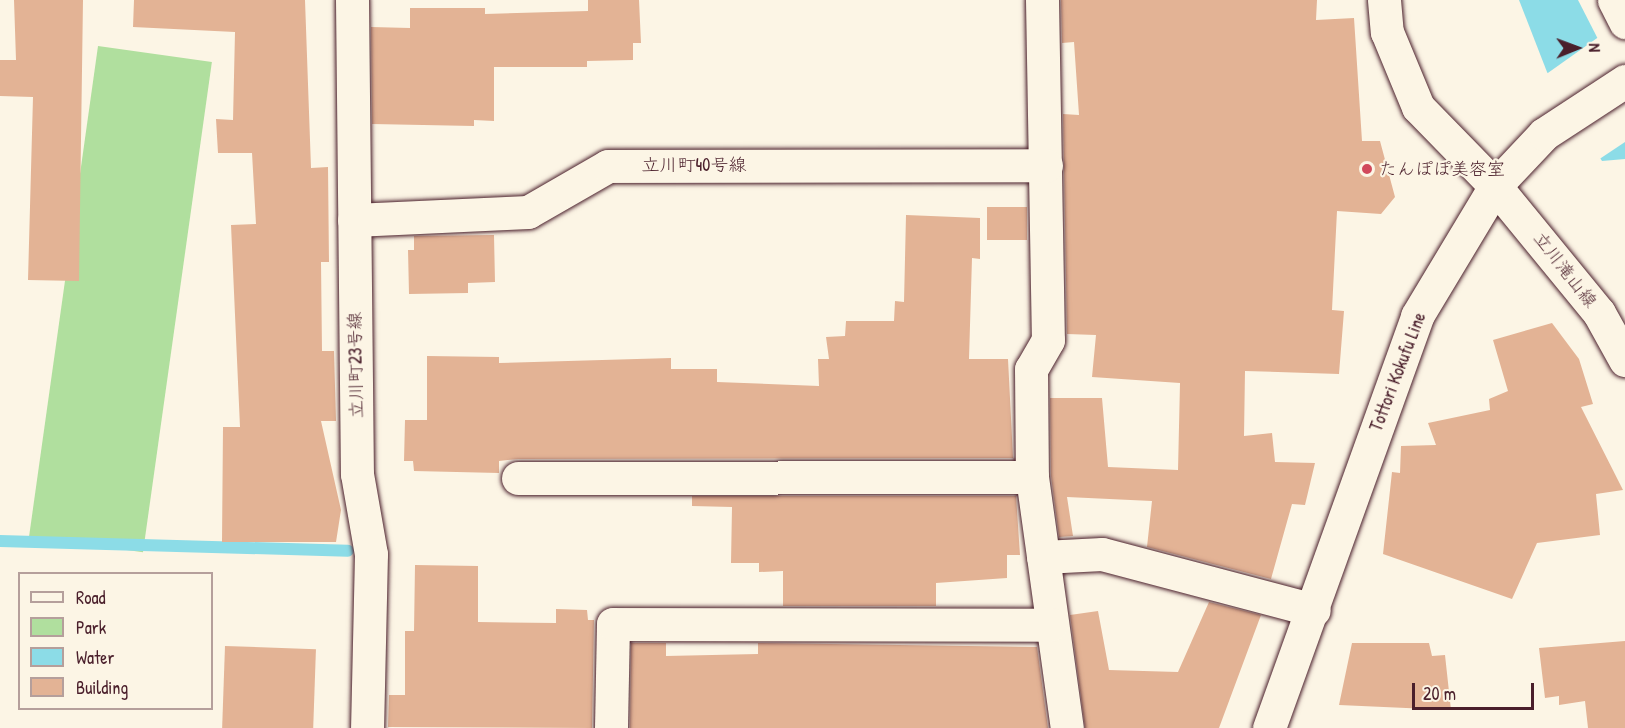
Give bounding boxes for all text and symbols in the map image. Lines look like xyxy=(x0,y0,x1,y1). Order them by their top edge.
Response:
north arrow xyxy=(1547,18,1607,78)
text: N xyxy=(1584,43,1606,52)
street label: 立川町40号線 xyxy=(642,154,746,176)
place label: たんぽぽ美容室 xyxy=(1379,158,1505,180)
marker: たんぽぽ美容室 xyxy=(1360,162,1374,176)
street label: 立川滝山線 xyxy=(1529,228,1601,312)
street label: Tottori Kokufu Line xyxy=(1365,310,1431,434)
street label: 立川町23号線 xyxy=(344,312,368,418)
legend xyxy=(18,572,213,710)
text: Road xyxy=(76,585,106,610)
text: Park xyxy=(76,615,106,640)
text: Water xyxy=(76,645,114,670)
scale bar xyxy=(1415,671,1536,709)
text: Building xyxy=(76,675,128,700)
text: 20 m xyxy=(1423,681,1456,706)

